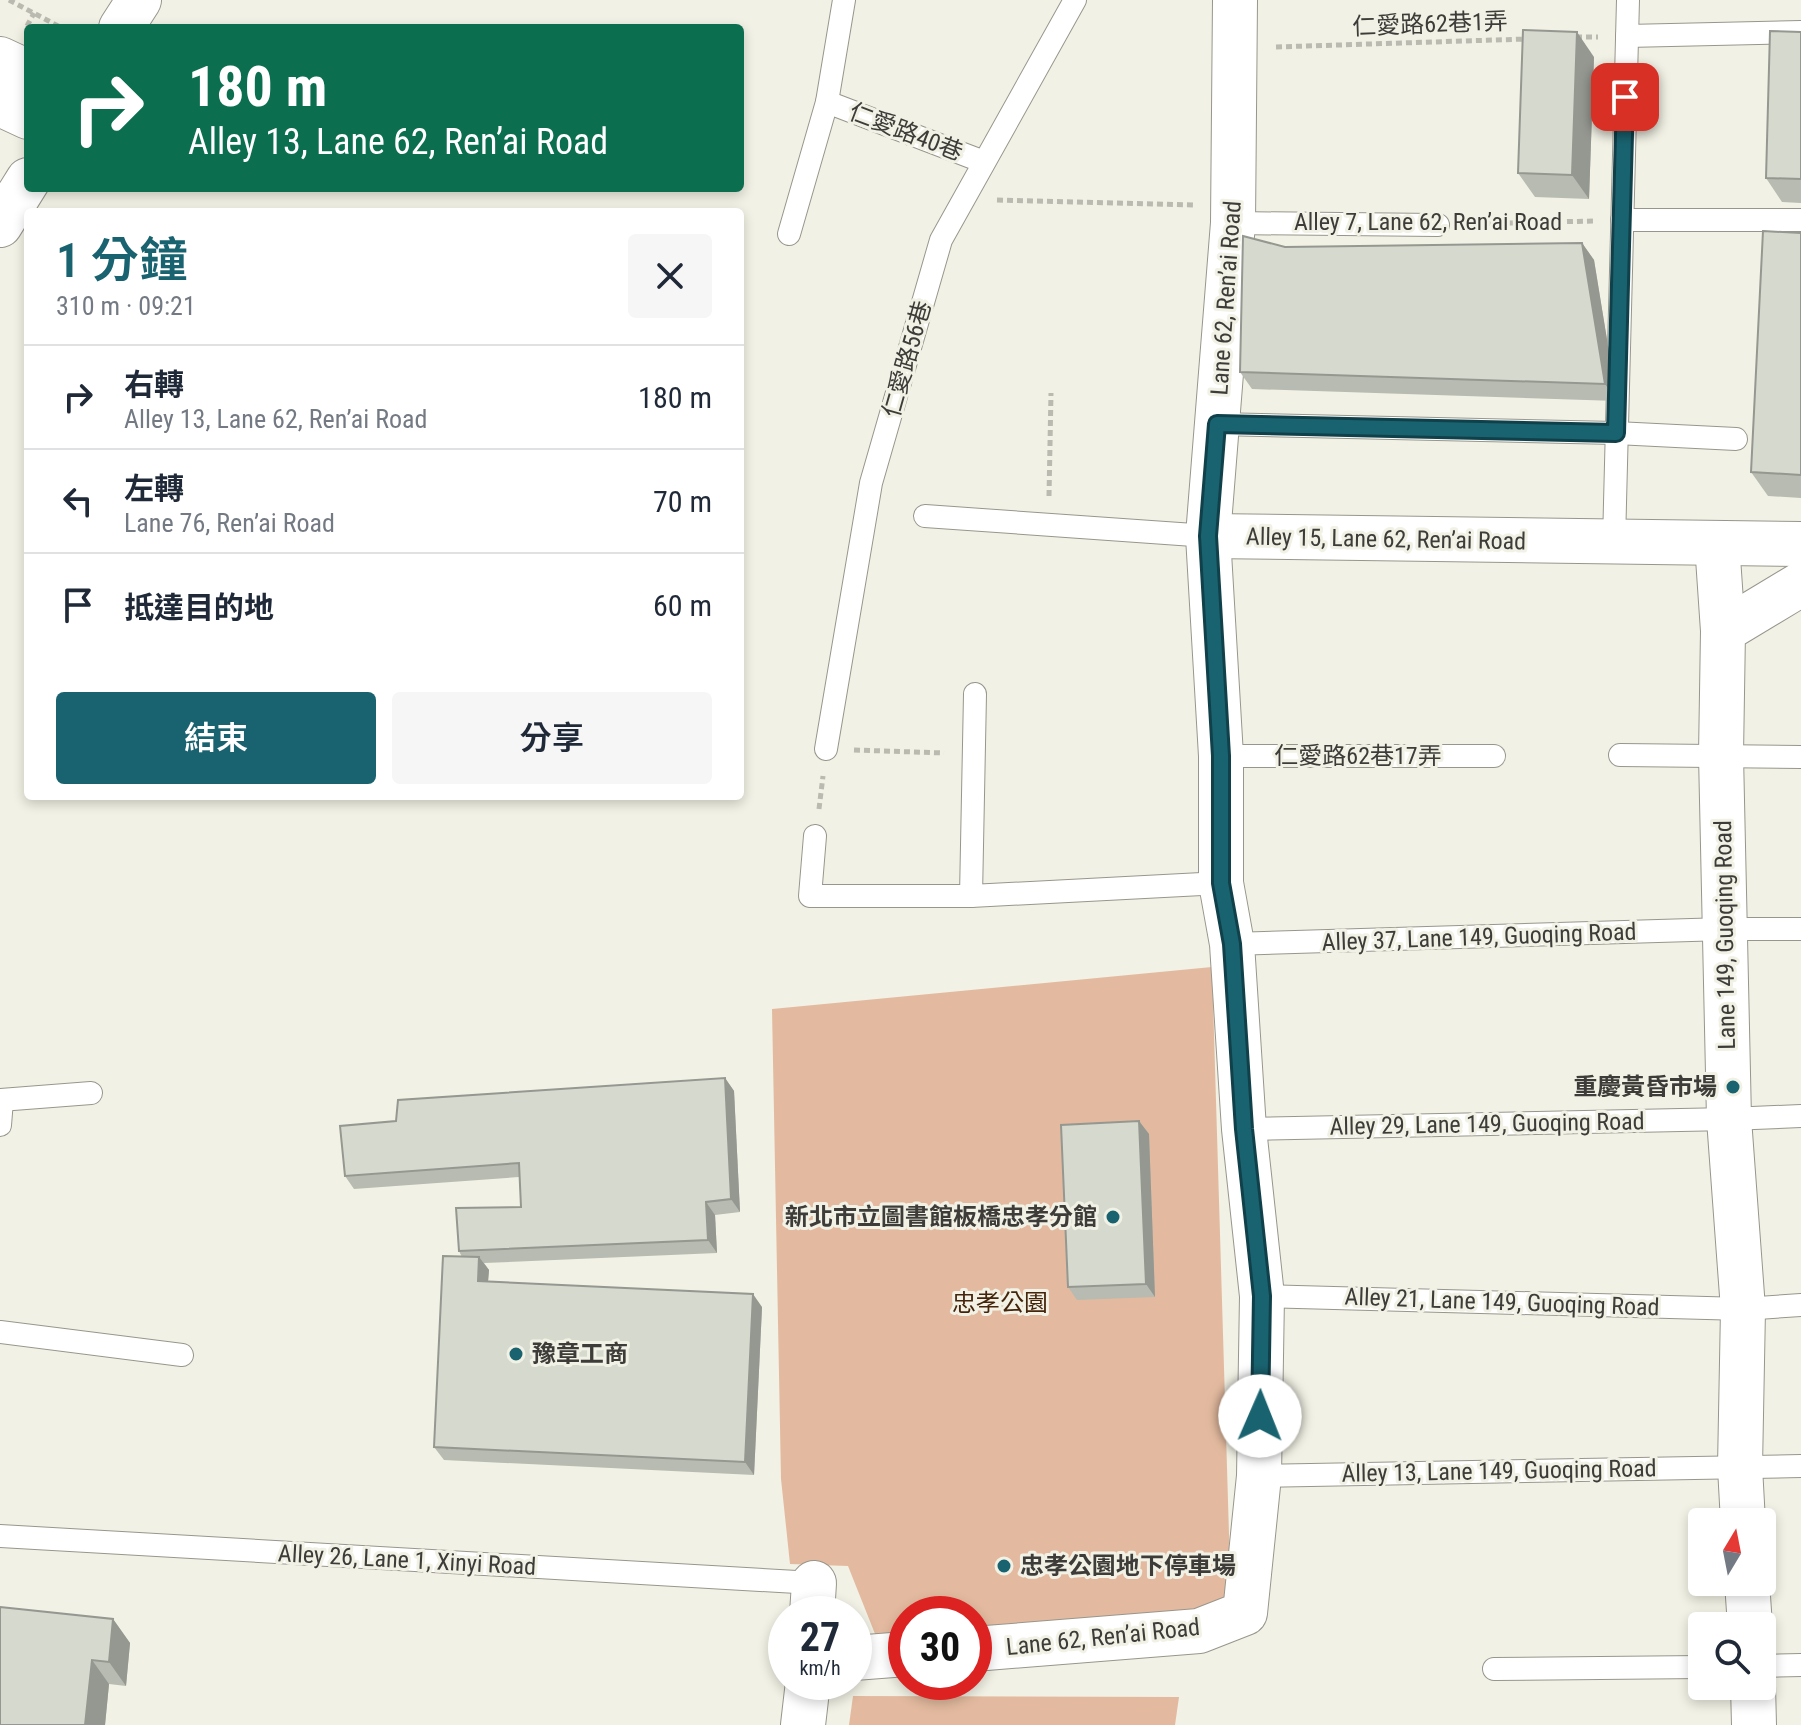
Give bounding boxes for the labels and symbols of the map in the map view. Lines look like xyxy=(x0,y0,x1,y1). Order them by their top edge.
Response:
street label: 仁愛路62巷1弄 xyxy=(1352,7,1508,41)
pin xyxy=(1591,63,1659,131)
street label: 仁愛路40巷 xyxy=(845,97,967,167)
street label: Lane 62, Ren’ai Road xyxy=(1205,200,1247,396)
street label: Alley 7, Lane 62, Ren’ai Road xyxy=(1294,208,1562,236)
street label: 仁愛路56巷 xyxy=(877,298,937,420)
street label: Alley 15, Lane 62, Ren’ai Road xyxy=(1246,523,1526,555)
street label: 仁愛路62巷17弄 xyxy=(1274,742,1442,770)
street label: Lane 149, Guoqing Road xyxy=(1709,820,1741,1050)
street label: Alley 37, Lane 149, Guoqing Road xyxy=(1321,918,1637,956)
place label: 重慶黃昏市場 xyxy=(1573,1073,1717,1101)
marker: 重慶黃昏市場 xyxy=(1724,1078,1742,1096)
street label: Alley 29, Lane 149, Guoqing Road xyxy=(1329,1107,1645,1141)
place label: 新北市立圖書館板橋忠孝分館 xyxy=(785,1203,1097,1231)
marker: 新北市立圖書館板橋忠孝分館 xyxy=(1104,1208,1122,1226)
street label: Alley 21, Lane 149, Guoqing Road xyxy=(1344,1283,1660,1321)
park label: 忠孝公園 xyxy=(952,1289,1048,1317)
place label: 豫章工商 xyxy=(532,1340,628,1368)
marker: 豫章工商 xyxy=(507,1345,525,1363)
position arrow xyxy=(1218,1374,1302,1458)
street label: Alley 13, Lane 149, Guoqing Road xyxy=(1341,1454,1657,1488)
north arrow xyxy=(1688,1508,1776,1596)
street label: Alley 26, Lane 1, Xinyi Road xyxy=(277,1539,537,1581)
place label: 忠孝公園地下停車場 xyxy=(1020,1552,1236,1580)
marker: 忠孝公園地下停車場 xyxy=(995,1557,1013,1575)
speed limit sign: 30 xyxy=(888,1596,992,1700)
street label: Lane 62, Ren’ai Road xyxy=(1005,1613,1201,1661)

